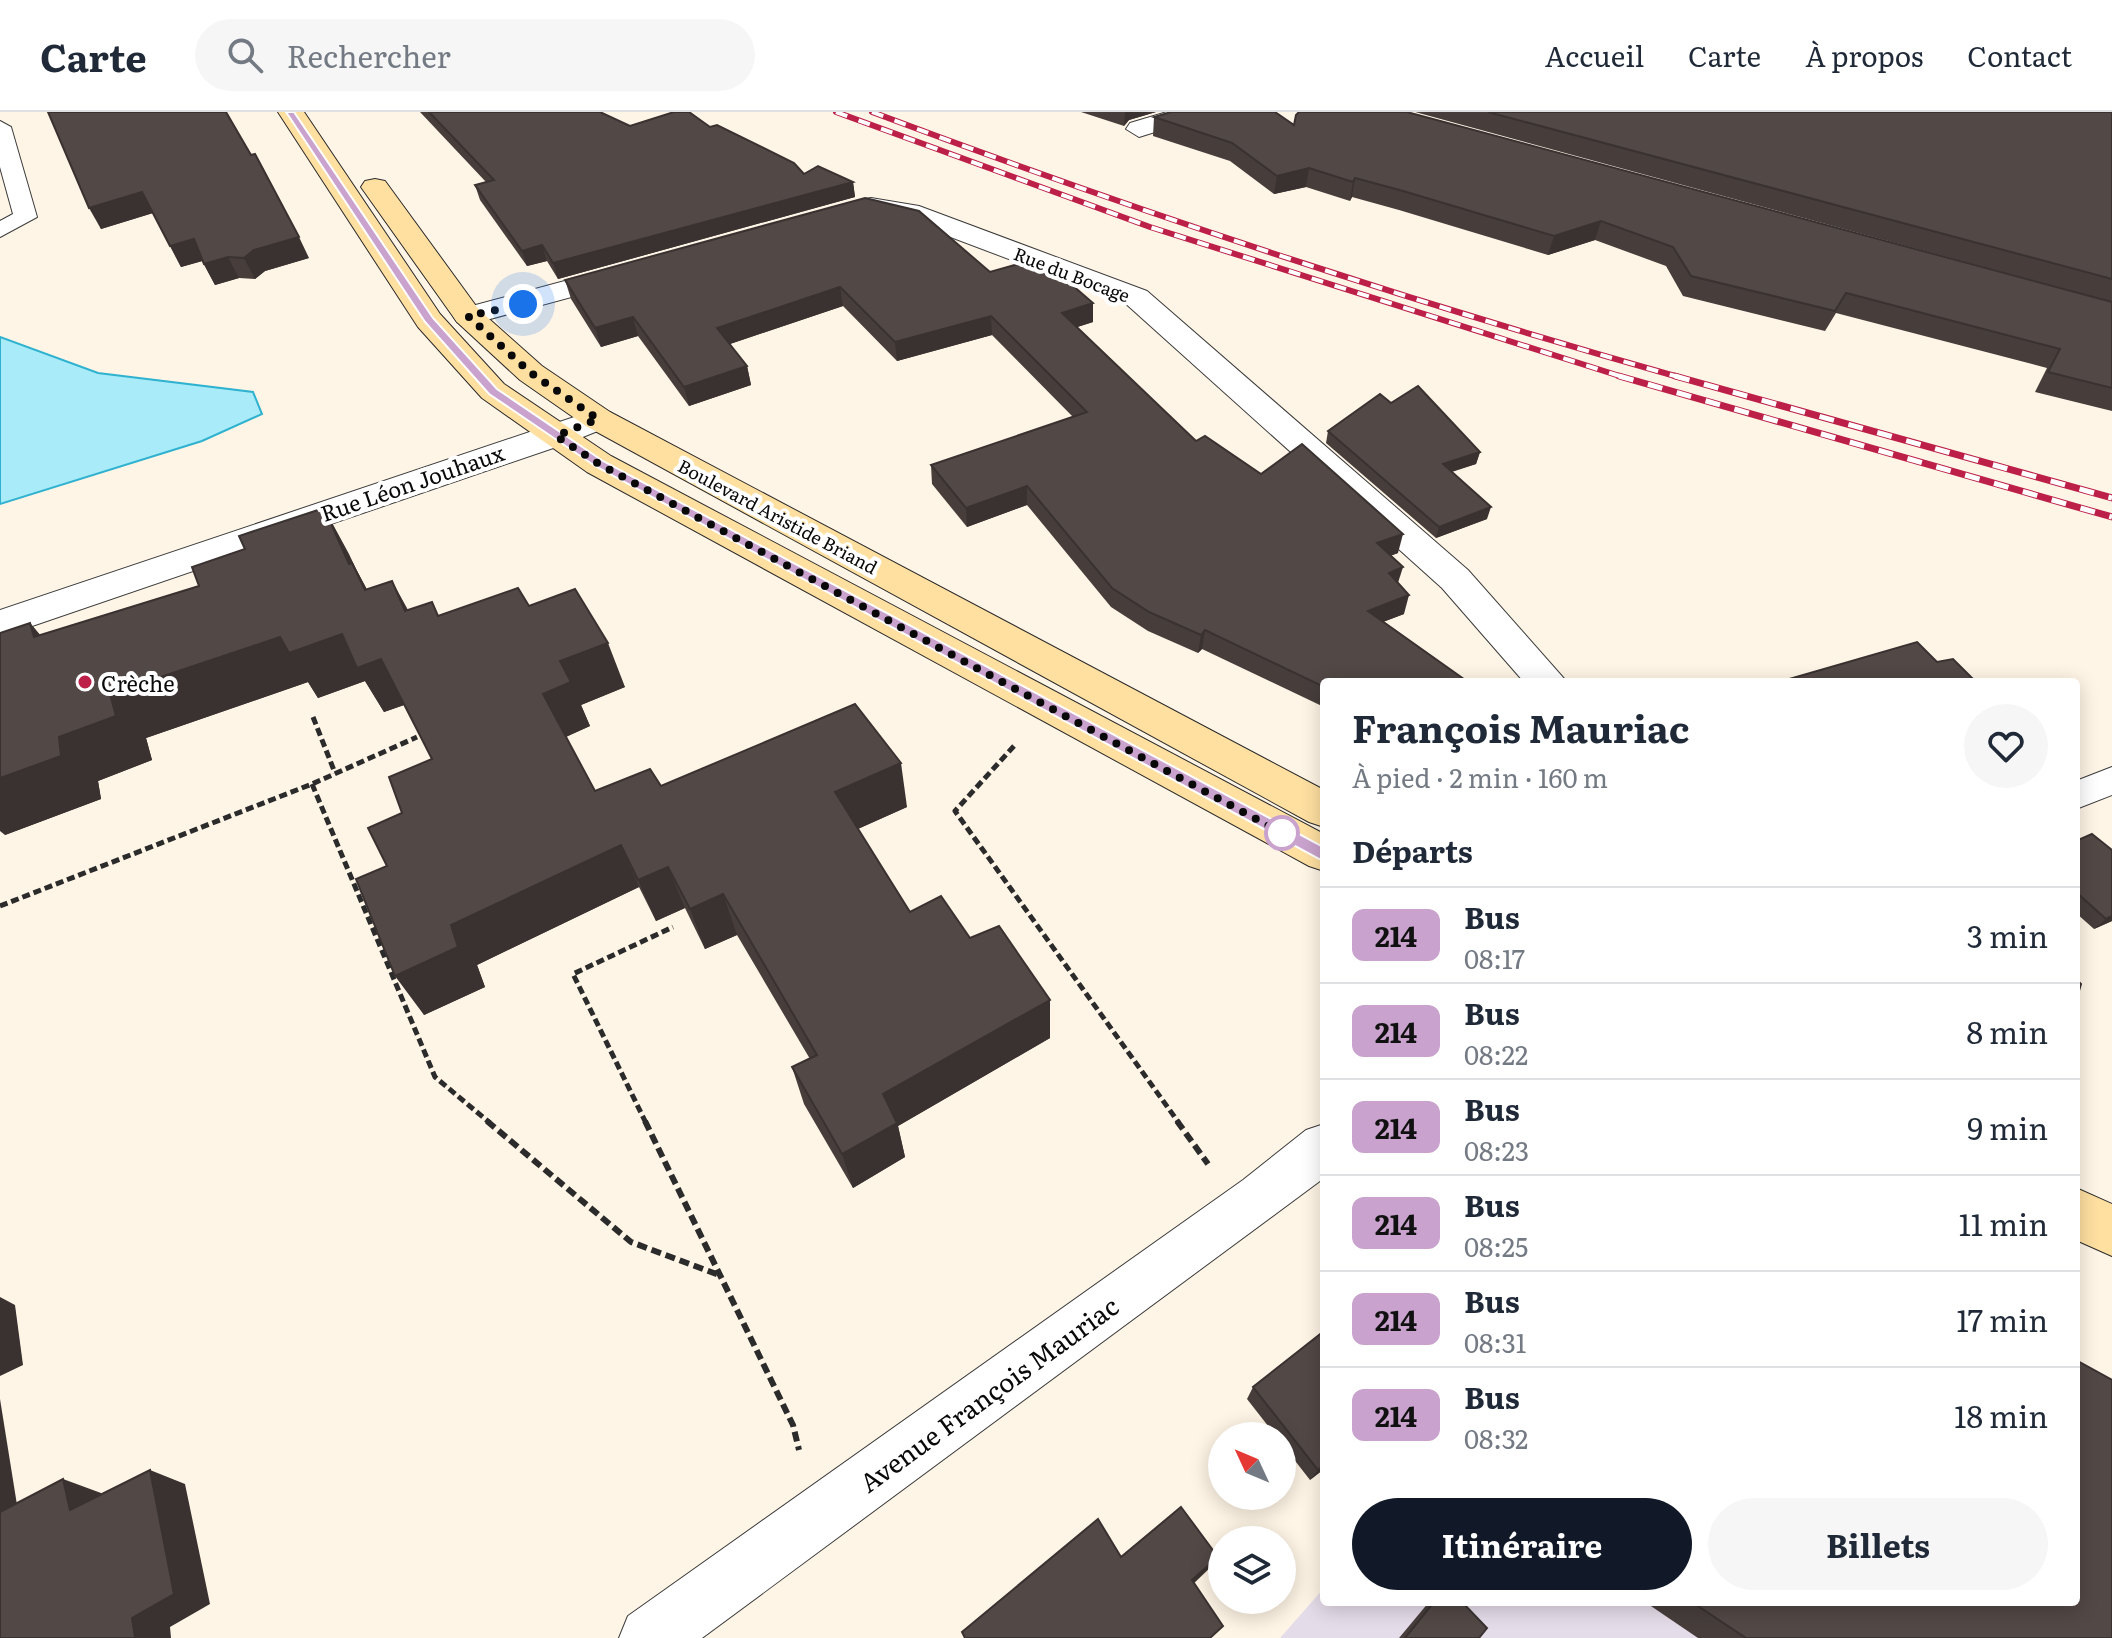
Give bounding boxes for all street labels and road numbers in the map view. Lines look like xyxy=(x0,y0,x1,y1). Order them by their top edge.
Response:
street label: Rue du Bocage xyxy=(1010,239,1134,309)
street label: Rue Léon Jouhaux xyxy=(316,435,509,529)
street label: Boulevard Aristide Briand xyxy=(673,452,883,580)
street label: Avenue François Mauriac xyxy=(850,1286,1126,1500)

